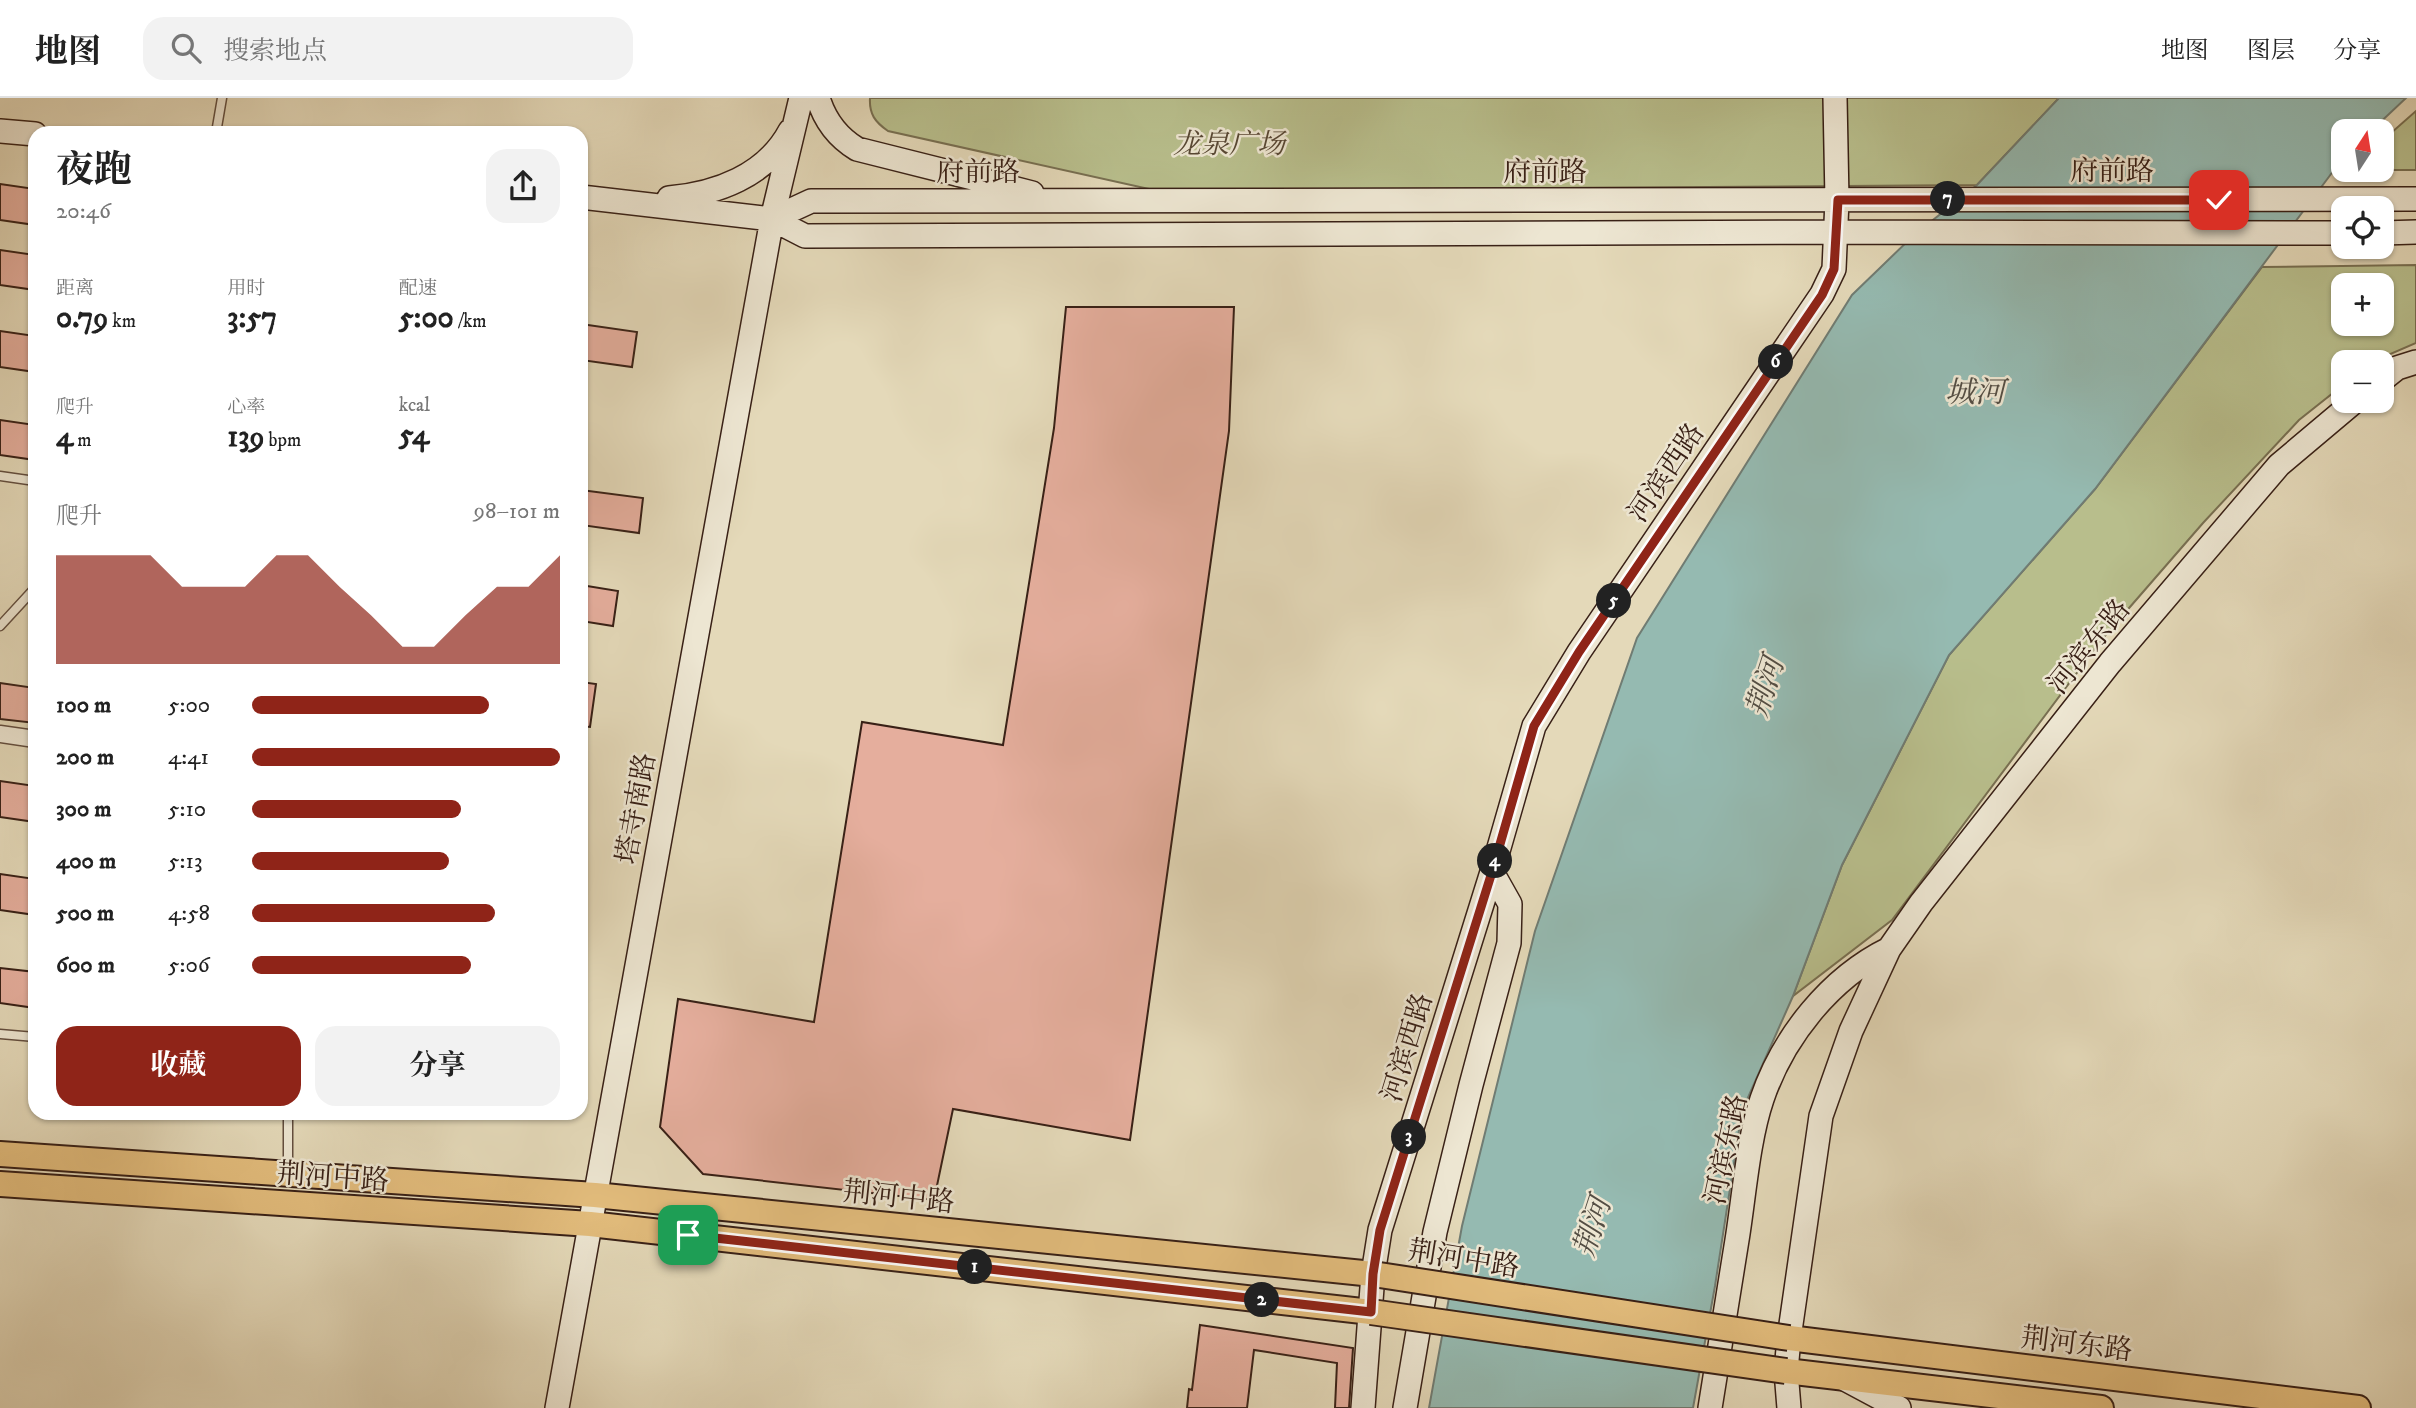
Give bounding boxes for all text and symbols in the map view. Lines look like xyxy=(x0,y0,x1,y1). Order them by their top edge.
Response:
search box xyxy=(143,17,633,80)
icon: search xyxy=(167,29,205,67)
text: 地图 xyxy=(35,32,101,73)
text: 搜索地点 xyxy=(223,35,327,68)
text: 地图 xyxy=(2161,36,2209,66)
text: 图层 xyxy=(2247,36,2295,66)
text: 分享 xyxy=(2333,36,2381,66)
north arrow xyxy=(2331,119,2394,182)
map controls xyxy=(2331,119,2394,413)
park label: 龙泉广场 xyxy=(1173,127,1287,162)
text: 夜跑 xyxy=(56,147,132,195)
button: share xyxy=(486,149,560,223)
street label: 府前路 xyxy=(2070,154,2154,189)
street label: 府前路 xyxy=(936,155,1020,190)
street label: 府前路 xyxy=(1503,155,1587,190)
pin xyxy=(2189,170,2249,230)
icon: check xyxy=(2200,181,2238,219)
pin: 7 xyxy=(1930,182,1966,217)
text: 7 xyxy=(1942,187,1953,210)
button: locate xyxy=(2331,196,2394,259)
text: 20:46 xyxy=(56,197,111,226)
button: + xyxy=(2331,273,2394,336)
text: 距离 xyxy=(56,277,94,300)
text: 用时 xyxy=(227,277,265,300)
text: 配速 xyxy=(399,277,437,300)
text: 0.79 xyxy=(56,300,108,337)
text: 3:57 xyxy=(227,300,277,337)
text: 5:00 xyxy=(399,300,454,337)
text: km xyxy=(108,310,136,333)
text: /km xyxy=(454,310,487,333)
pin: 6 xyxy=(1758,344,1794,380)
text: 6 xyxy=(1771,350,1780,373)
button: − xyxy=(2331,350,2394,413)
water label: 城河 xyxy=(1945,375,2010,412)
text: kcal xyxy=(399,394,430,417)
text: 爬升 xyxy=(56,396,94,419)
text: 心率 xyxy=(227,396,265,419)
text: 54 xyxy=(399,417,429,454)
street label: 河滨西路 xyxy=(1620,417,1712,529)
text: 4 xyxy=(56,419,73,456)
text: 139 xyxy=(227,419,265,456)
text: m xyxy=(73,429,92,452)
text: bpm xyxy=(265,429,301,452)
text: 98–101 m xyxy=(474,497,560,526)
text: 爬升 xyxy=(56,502,102,531)
pin: 5 xyxy=(1596,584,1632,618)
text: 5 xyxy=(1609,589,1618,612)
street label: 河滨东路 xyxy=(2040,592,2138,701)
water label: 荆河 xyxy=(1740,648,1795,722)
text: 100 m xyxy=(56,691,111,720)
text: 5:00 xyxy=(168,691,210,720)
text: 200 m xyxy=(56,743,114,772)
text: 4:41 xyxy=(168,743,209,772)
street label: 塔寺南路 xyxy=(610,750,663,866)
text: 300 m xyxy=(56,795,112,824)
text: 5:10 xyxy=(168,795,206,824)
pin: 4 xyxy=(1478,844,1512,878)
text: 400 m xyxy=(56,847,116,876)
text: 5:13 xyxy=(168,847,202,876)
text: 4 xyxy=(1489,849,1500,872)
text: 500 m xyxy=(56,899,114,928)
text: 4:58 xyxy=(168,899,210,928)
text: 600 m xyxy=(56,951,115,980)
text: 5:06 xyxy=(168,951,210,980)
street label: 河滨西路 xyxy=(1374,989,1441,1106)
button: 收藏 xyxy=(56,1026,301,1106)
button: 分享 xyxy=(315,1026,560,1106)
street label: 河滨东路 xyxy=(1698,1091,1755,1208)
pin: 3 xyxy=(1392,1119,1426,1154)
text: 3 xyxy=(1405,1125,1412,1148)
street label: 荆河中路 xyxy=(276,1156,390,1199)
street label: 荆河中路 xyxy=(841,1174,956,1221)
water label: 荆河 xyxy=(1567,1188,1622,1262)
pin xyxy=(658,1205,718,1265)
icon: arrive xyxy=(669,1216,707,1254)
street label: 荆河中路 xyxy=(1406,1233,1522,1286)
pin: 1 xyxy=(958,1250,992,1284)
text: 1 xyxy=(971,1255,978,1278)
pin: 2 xyxy=(1244,1282,1280,1318)
text: 2 xyxy=(1257,1288,1266,1311)
street label: 荆河东路 xyxy=(2019,1320,2135,1369)

